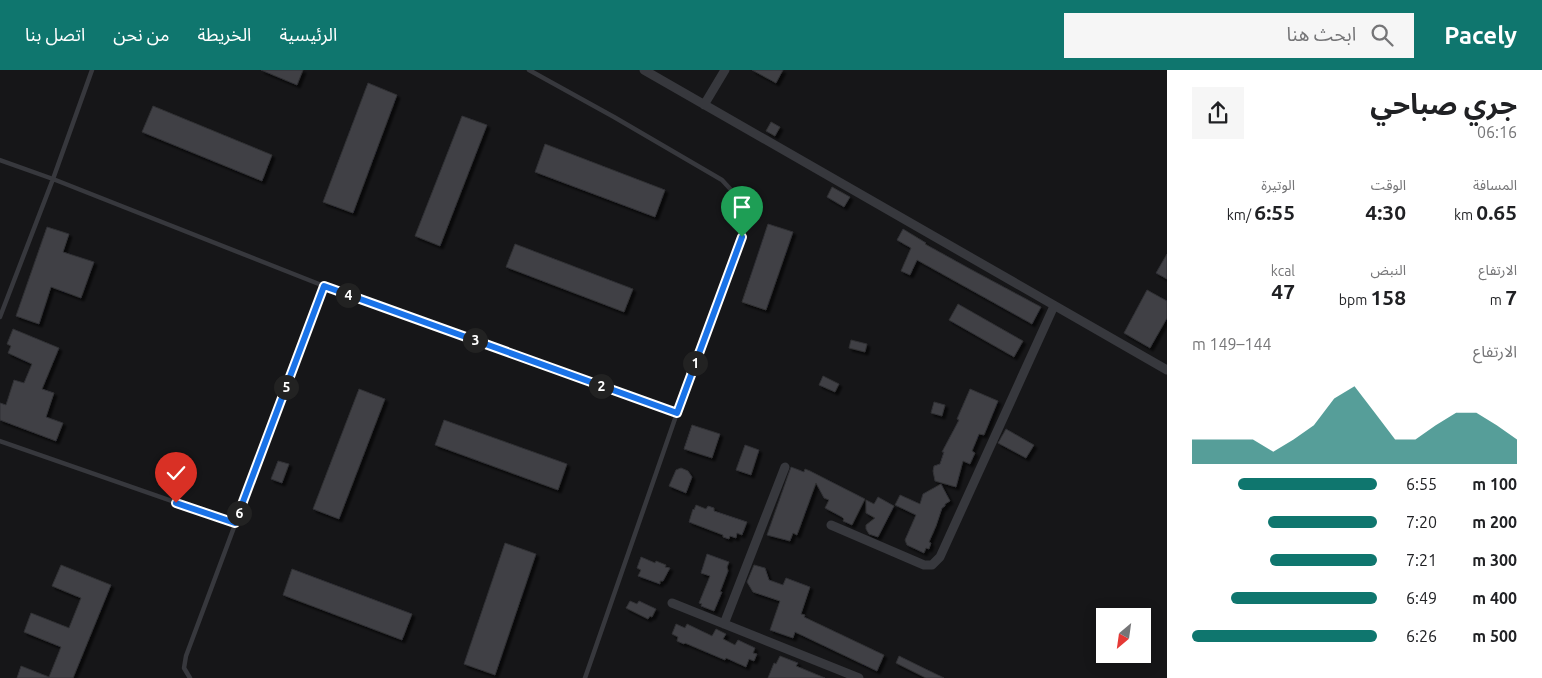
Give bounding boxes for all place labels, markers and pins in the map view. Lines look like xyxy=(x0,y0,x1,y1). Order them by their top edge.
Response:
pin xyxy=(721,186,763,237)
pin: 4 xyxy=(336,282,360,308)
pin: 3 xyxy=(462,328,488,352)
pin: 1 xyxy=(682,350,708,376)
pin: 5 xyxy=(274,374,298,400)
pin: 2 xyxy=(588,374,614,398)
pin xyxy=(155,452,197,503)
pin: 6 xyxy=(226,500,252,526)

